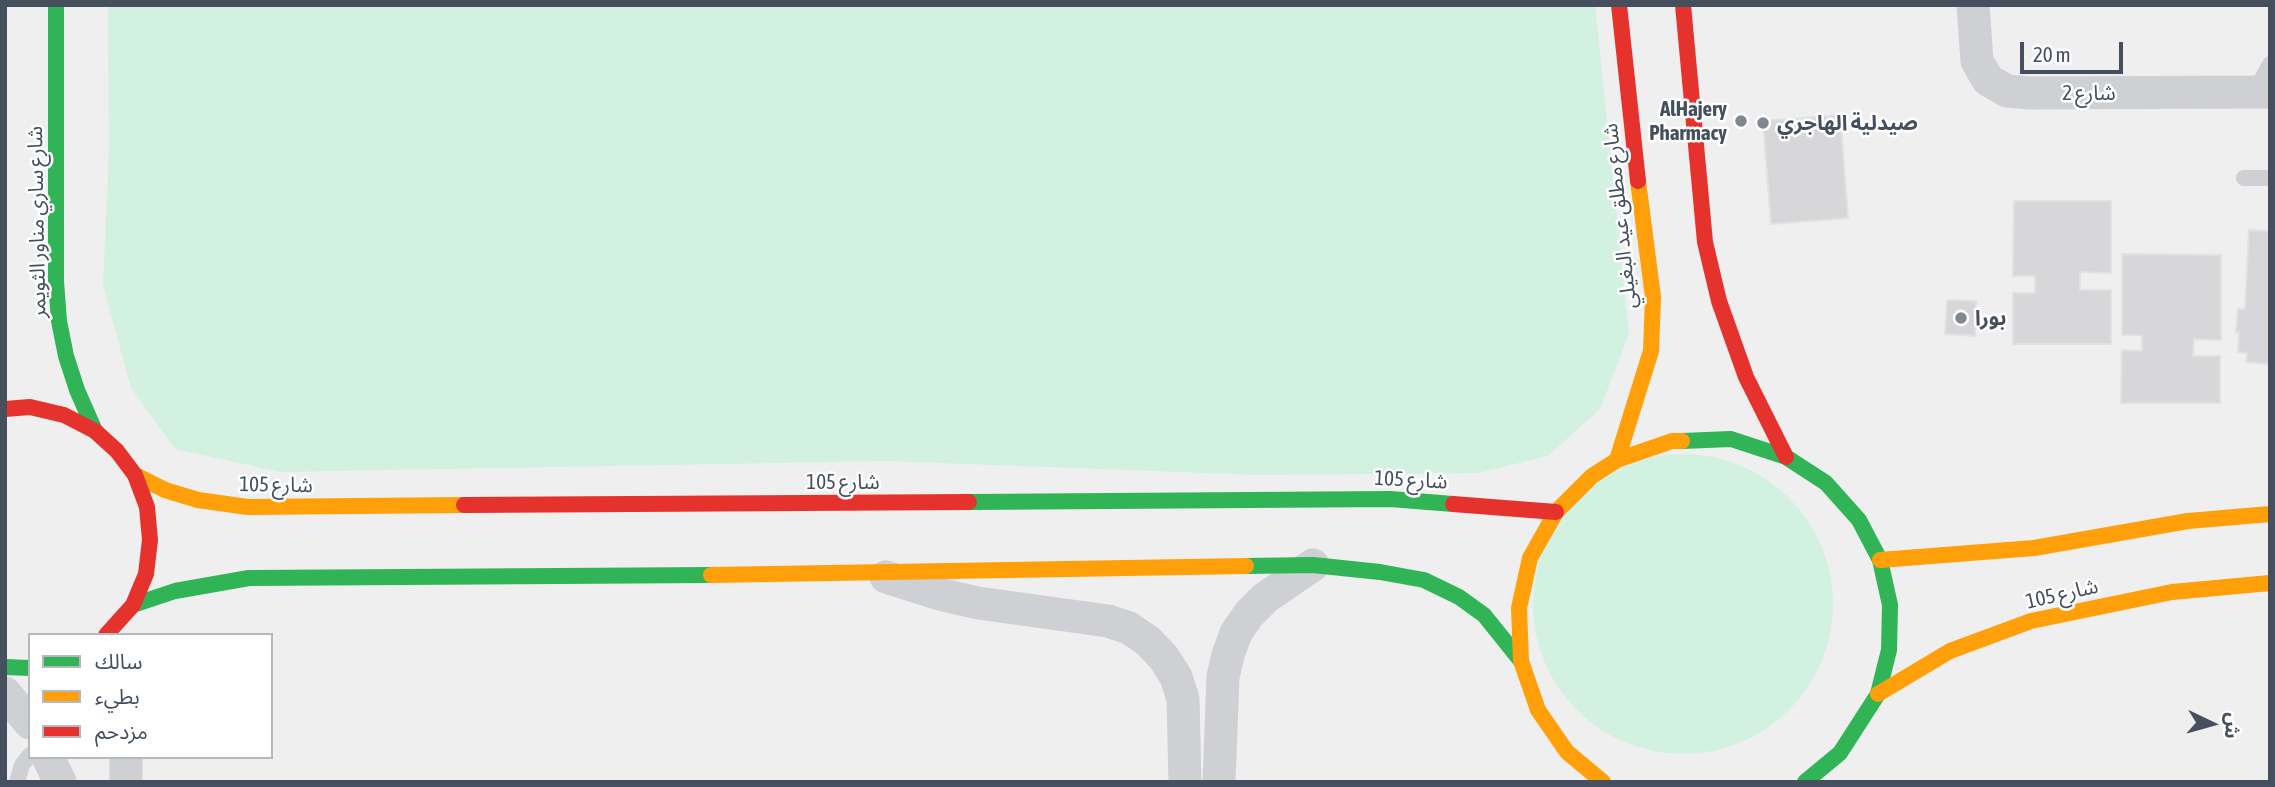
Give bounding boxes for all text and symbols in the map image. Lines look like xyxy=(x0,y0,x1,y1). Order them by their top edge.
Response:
scale bar xyxy=(2023,28,2126,72)
text: 20 m xyxy=(2033,42,2071,66)
street label: شارع 2 xyxy=(2062,80,2116,106)
place label: AlHajery Pharmacy xyxy=(1649,96,1727,146)
place label: صيدلية الهاجري xyxy=(1777,110,1918,136)
marker: AlHajery Pharmacy xyxy=(1733,113,1749,129)
marker: صيدلية الهاجري xyxy=(1755,115,1771,131)
street label: شارع مطلق عيد البغيلي xyxy=(1598,122,1642,310)
street label: شارع ساري مناور الثويمر xyxy=(23,126,51,318)
place label: بورا xyxy=(1975,305,2006,331)
marker: بورا xyxy=(1953,310,1969,326)
street label: شارع 105 xyxy=(1374,465,1448,495)
street label: شارع 105 xyxy=(806,469,880,495)
street label: شارع 105 xyxy=(239,472,313,498)
street label: شارع 105 xyxy=(2023,573,2101,615)
legend xyxy=(28,633,273,759)
text: سالك xyxy=(95,649,142,673)
text: بطيء xyxy=(95,684,140,708)
north arrow xyxy=(2177,689,2247,759)
text: ش xyxy=(2221,712,2245,740)
text: مزدحم xyxy=(95,719,148,743)

